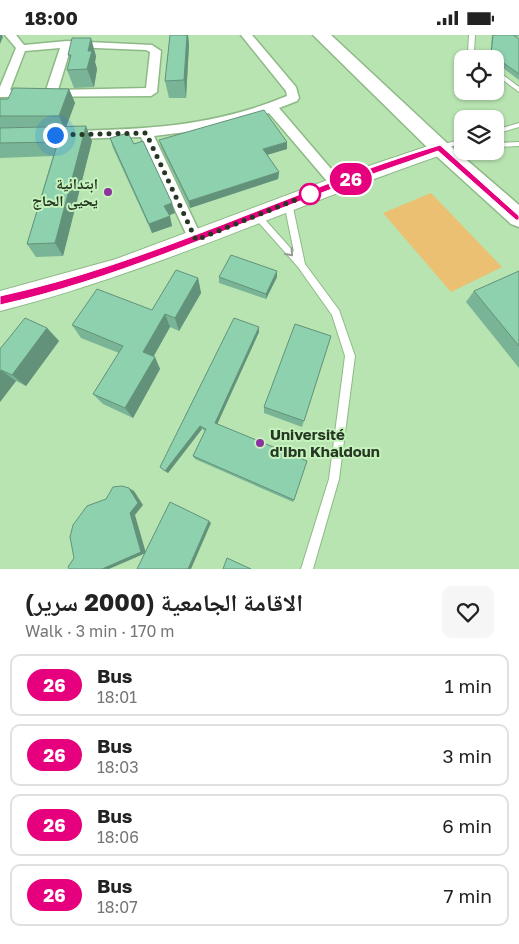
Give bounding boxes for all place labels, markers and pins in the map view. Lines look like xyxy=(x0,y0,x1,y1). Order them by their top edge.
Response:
place label: ابتدائية يحيى الحاج xyxy=(32,174,98,210)
unlabelled marker xyxy=(299,183,321,205)
marker: ابتدائية يحيى الحاج xyxy=(102,186,114,198)
place label: Université d'Ibn Khaldoun xyxy=(270,425,380,460)
marker: Université d'Ibn Khaldoun xyxy=(254,437,266,449)

